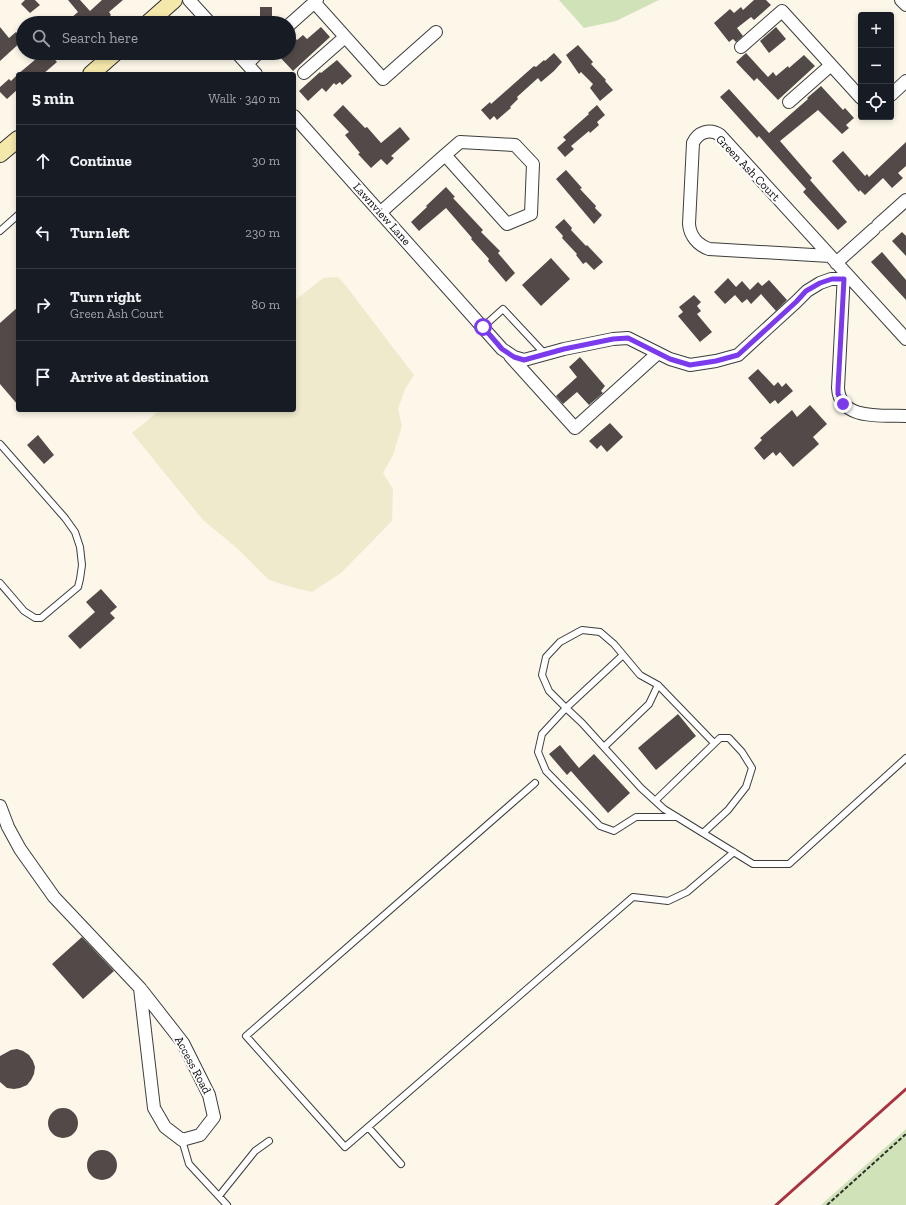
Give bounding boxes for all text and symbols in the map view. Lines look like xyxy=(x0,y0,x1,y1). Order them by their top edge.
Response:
map controls xyxy=(858,12,894,120)
button: + xyxy=(858,12,894,48)
search box xyxy=(16,16,296,60)
icon: search xyxy=(30,27,52,49)
text: Search here xyxy=(62,29,138,47)
button: − xyxy=(858,48,894,84)
button: locate xyxy=(858,84,894,120)
text: 5 min xyxy=(32,88,74,108)
text: Walk · 340 m xyxy=(208,91,280,106)
street label: Green Ash Court xyxy=(713,132,783,204)
icon: ahead xyxy=(32,150,54,172)
text: Continue xyxy=(70,152,132,170)
text: 30 m xyxy=(252,153,280,168)
street label: Lawnview Lane xyxy=(350,180,414,248)
icon: left xyxy=(32,222,54,244)
text: Turn left xyxy=(70,224,130,242)
text: 230 m xyxy=(245,225,280,240)
text: Turn right xyxy=(70,288,141,306)
icon: right xyxy=(32,294,54,316)
text: 80 m xyxy=(251,297,280,312)
text: Green Ash Court xyxy=(70,306,164,321)
route start xyxy=(474,318,492,336)
icon: arrive xyxy=(32,366,54,388)
text: Arrive at destination xyxy=(70,368,209,386)
route end xyxy=(834,395,852,413)
street label: Access Road xyxy=(172,1034,214,1097)

